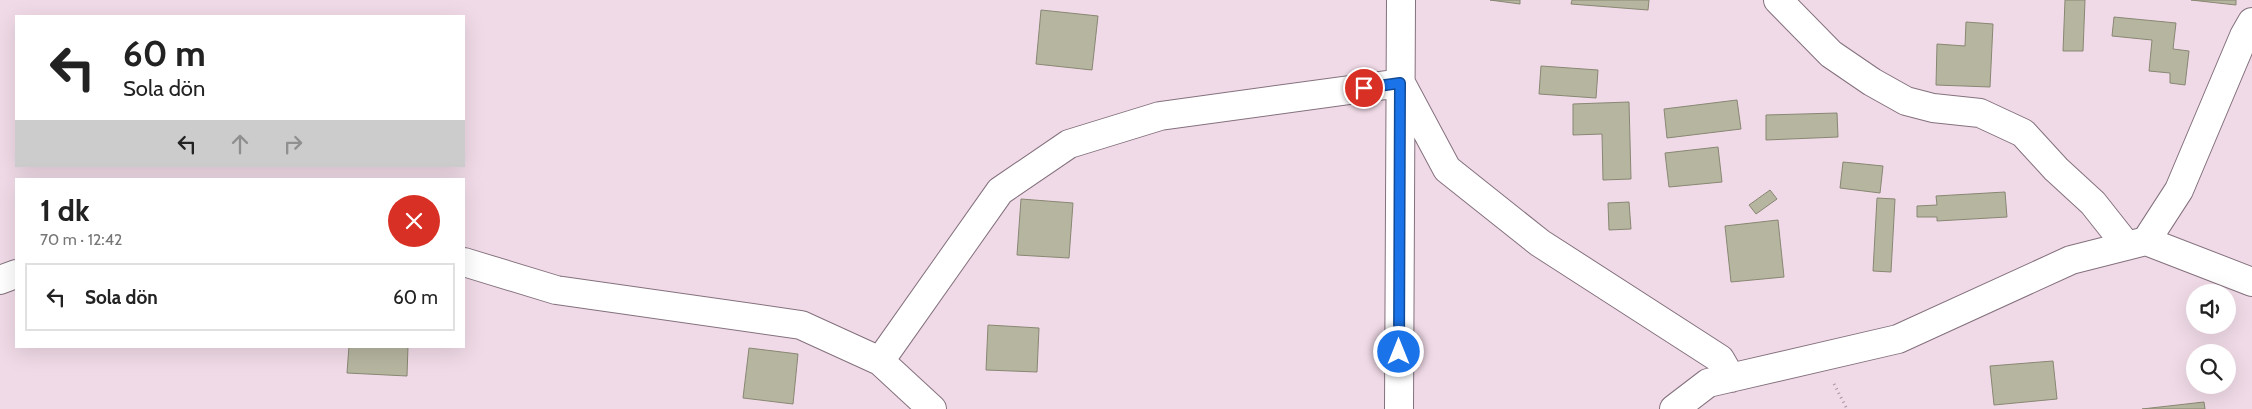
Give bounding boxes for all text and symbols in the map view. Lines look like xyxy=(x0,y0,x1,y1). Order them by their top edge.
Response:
text: 60 m xyxy=(123,32,206,75)
icon: left xyxy=(40,35,105,100)
pin xyxy=(1343,67,1385,109)
icon: arrive xyxy=(1350,74,1378,102)
text: Sola dön xyxy=(123,75,205,102)
icon: left xyxy=(173,130,201,158)
icon: ahead xyxy=(226,130,254,158)
icon: right xyxy=(279,130,307,158)
text: 1 dk xyxy=(40,192,90,229)
button: close xyxy=(388,195,440,247)
text: 70 m · 12:42 xyxy=(40,230,122,249)
icon: left xyxy=(42,283,70,311)
map controls xyxy=(2186,284,2236,394)
button: sound xyxy=(2186,284,2236,334)
text: Sola dön xyxy=(85,286,158,309)
text: 60 m xyxy=(393,286,438,309)
position arrow xyxy=(1372,325,1424,377)
button: search xyxy=(2186,344,2236,394)

